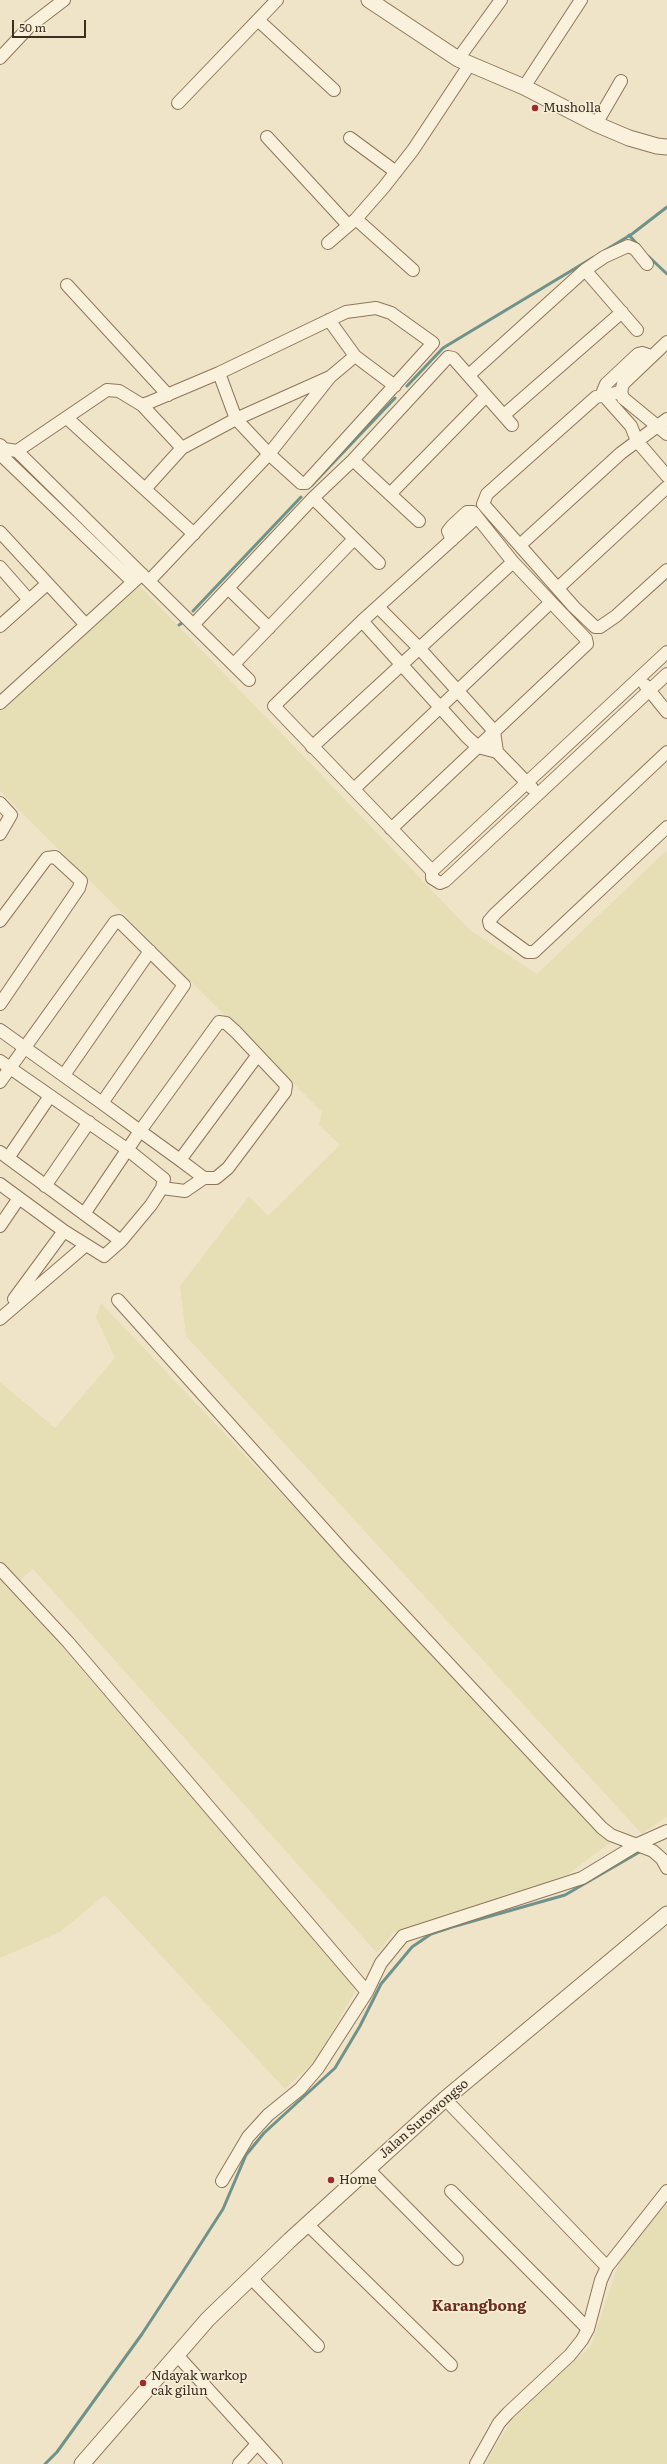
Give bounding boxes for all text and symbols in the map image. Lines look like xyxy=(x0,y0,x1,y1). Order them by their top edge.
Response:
scale bar xyxy=(14,12,88,38)
text: 50 m xyxy=(19,18,46,36)
place label: Musholla xyxy=(543,100,601,116)
marker: Musholla xyxy=(530,103,540,113)
street label: Jalan Surowongso xyxy=(376,2076,472,2162)
place label: Home xyxy=(339,2172,377,2188)
marker: Home xyxy=(326,2175,336,2185)
district label: Karangbong xyxy=(432,2298,526,2316)
place label: Ndayak warkop cak gilun xyxy=(151,2368,247,2399)
marker: Ndayak warkop cak gilun xyxy=(138,2378,148,2388)

